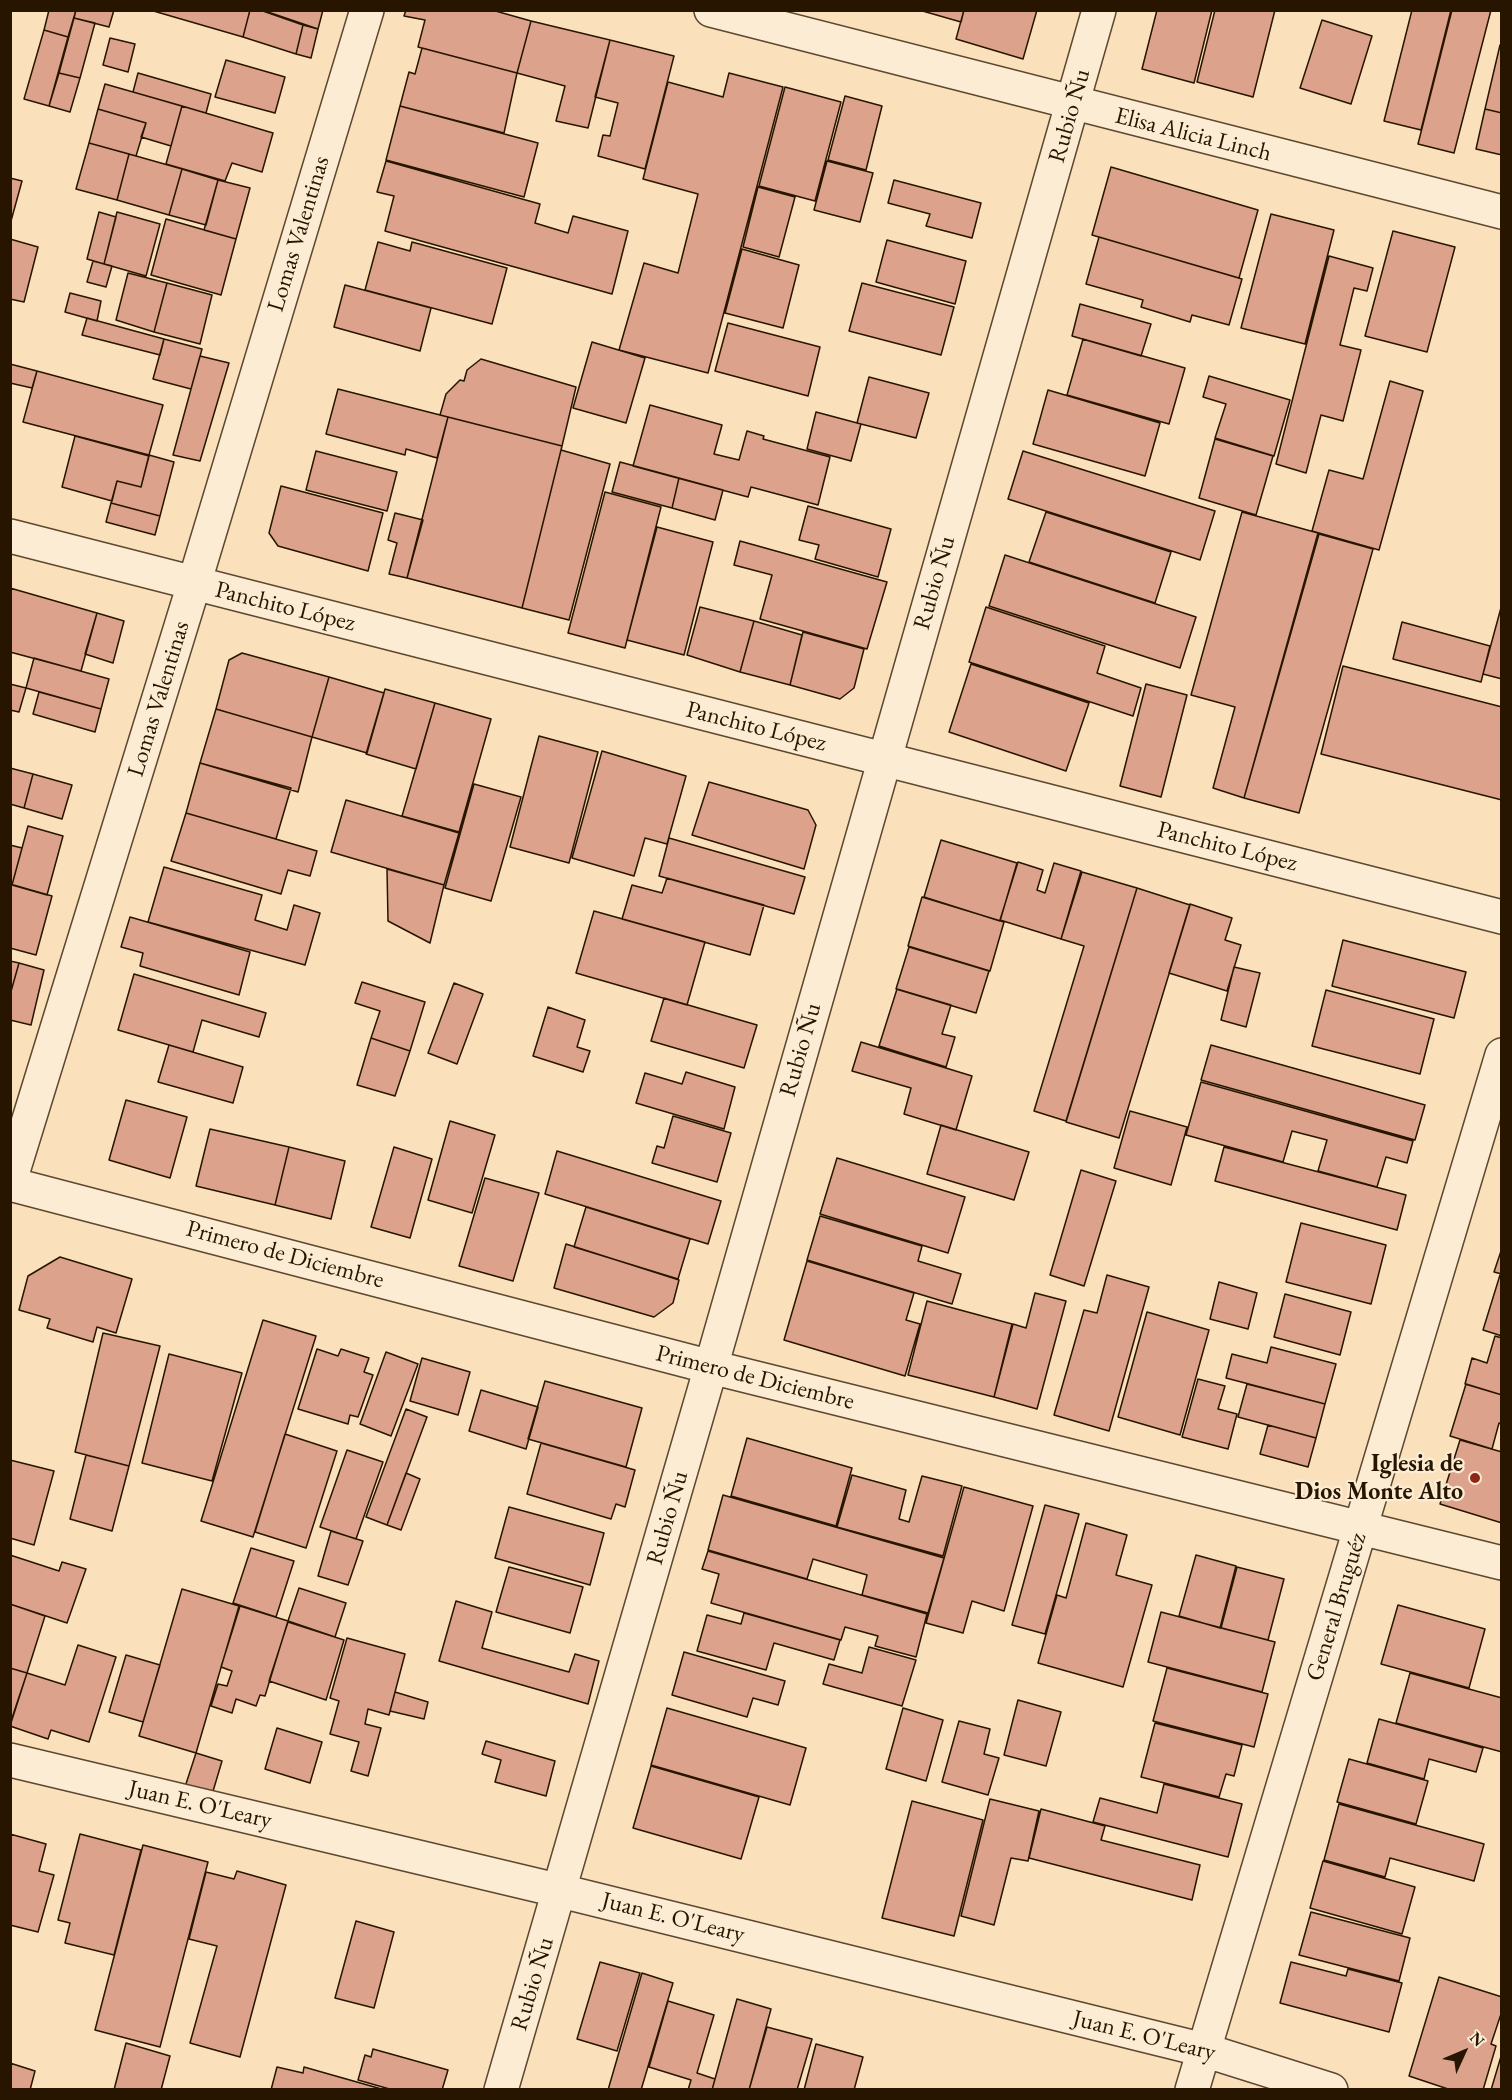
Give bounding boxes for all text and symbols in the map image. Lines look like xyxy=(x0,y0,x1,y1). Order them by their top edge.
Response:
street label: Rubio Ñu xyxy=(1043,66,1097,166)
street label: Elisa Alicia Linch xyxy=(1112,102,1274,168)
street label: Lomas Valentinas xyxy=(262,153,336,315)
street label: Rubio Ñu xyxy=(908,533,962,633)
street label: Panchito López xyxy=(212,576,358,638)
street label: Lomas Valentinas xyxy=(122,618,196,780)
street label: Panchito López xyxy=(683,696,829,758)
street label: Panchito López xyxy=(1154,816,1300,878)
street label: Rubio Ñu xyxy=(774,1000,828,1100)
street label: Primero de Diciembre xyxy=(183,1215,387,1295)
street label: Primero de Diciembre xyxy=(653,1339,857,1417)
place label: Iglesia de Dios Monte Alto xyxy=(1295,1450,1463,1506)
street label: Rubio Ñu xyxy=(641,1468,695,1568)
marker: Iglesia de Dios Monte Alto xyxy=(1468,1471,1482,1485)
street label: General Bruguéz xyxy=(1301,1529,1373,1685)
street label: Juan E. O'Leary xyxy=(125,1775,275,1835)
street label: Juan E. O'Leary xyxy=(599,1886,747,1950)
street label: Rubio Ñu xyxy=(505,1934,561,2034)
street label: Juan E. O'Leary xyxy=(1070,2004,1218,2068)
north arrow xyxy=(1434,2022,1494,2082)
text: N xyxy=(1465,2027,1489,2051)

